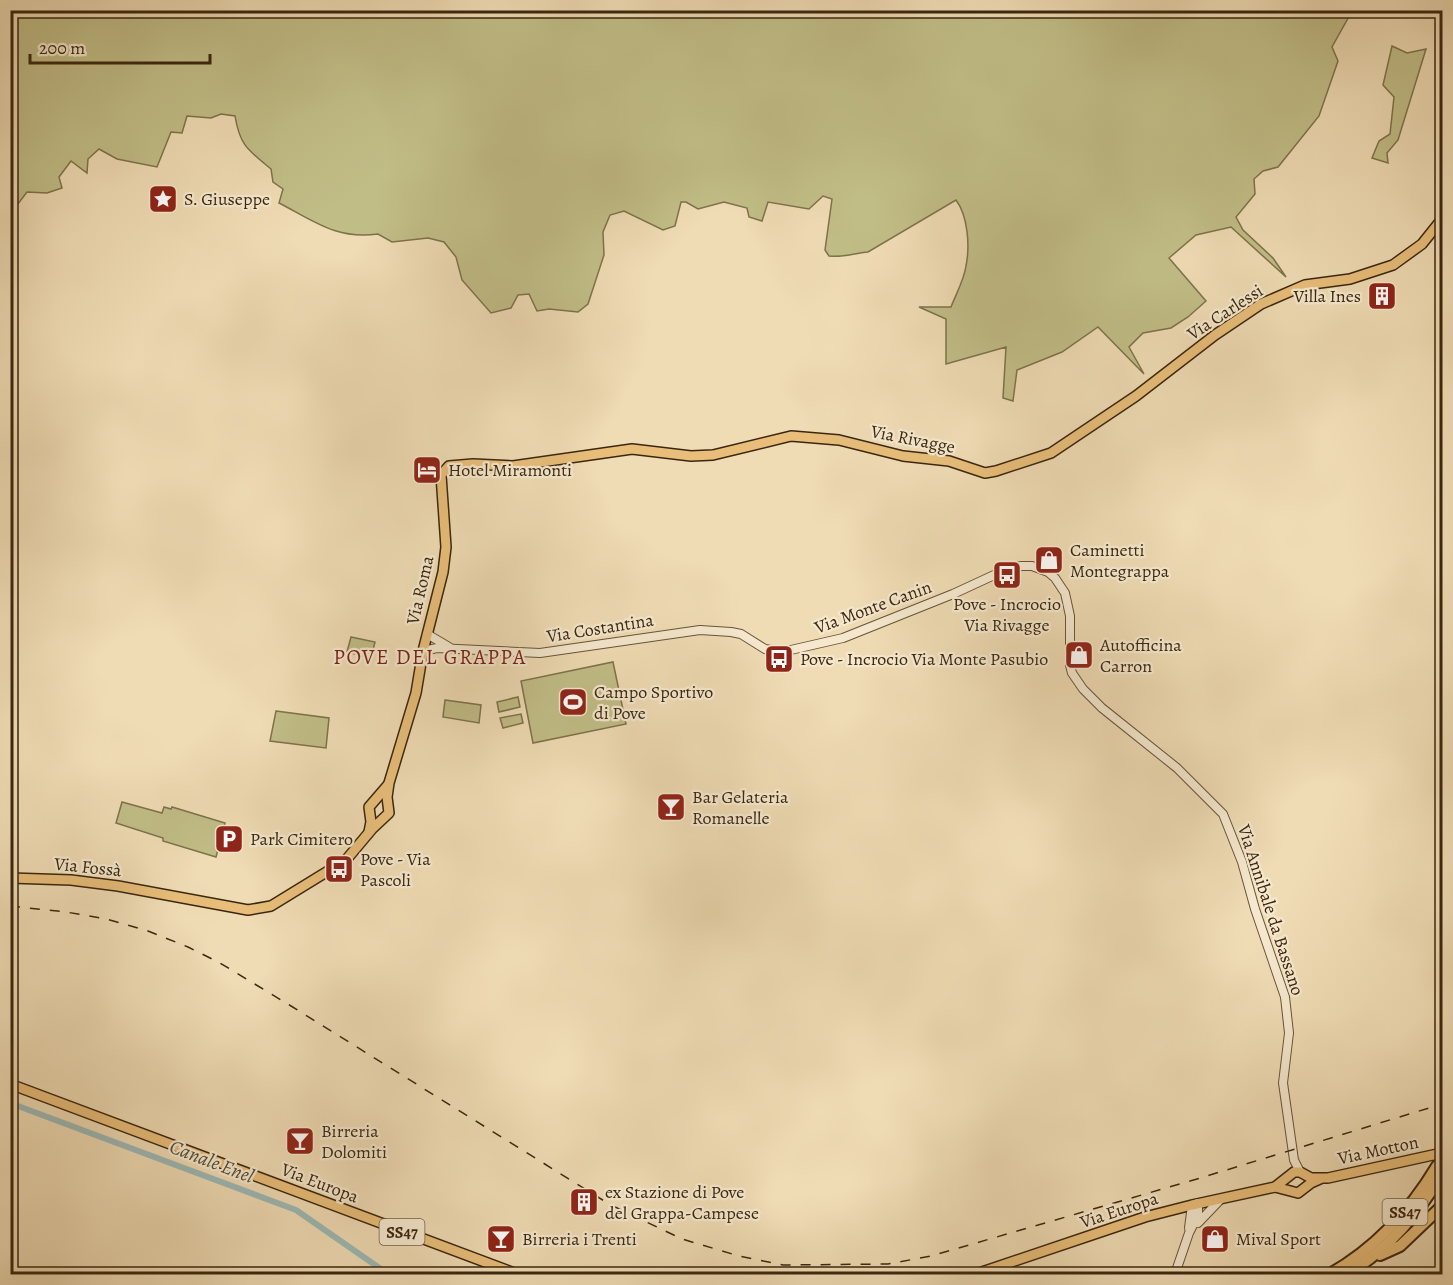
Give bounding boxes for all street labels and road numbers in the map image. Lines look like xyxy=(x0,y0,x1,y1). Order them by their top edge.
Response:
street label: Via Carlessi xyxy=(1182,279,1268,346)
street label: Via Rivagge xyxy=(868,419,957,459)
street label: Via Roma xyxy=(400,553,440,628)
street label: Via Monte Canin xyxy=(810,575,935,640)
street label: Via Costantina xyxy=(544,608,656,648)
street label: Via Annibale da Bassano xyxy=(1232,821,1310,998)
street label: Via Fossà xyxy=(52,851,123,883)
street label: Via Motton xyxy=(1334,1130,1421,1170)
street label: Via Europa xyxy=(277,1157,363,1209)
street label: Via Europa xyxy=(1076,1186,1162,1234)
road number: SS47 xyxy=(1382,1199,1428,1225)
road number: SS47 xyxy=(380,1219,424,1245)

